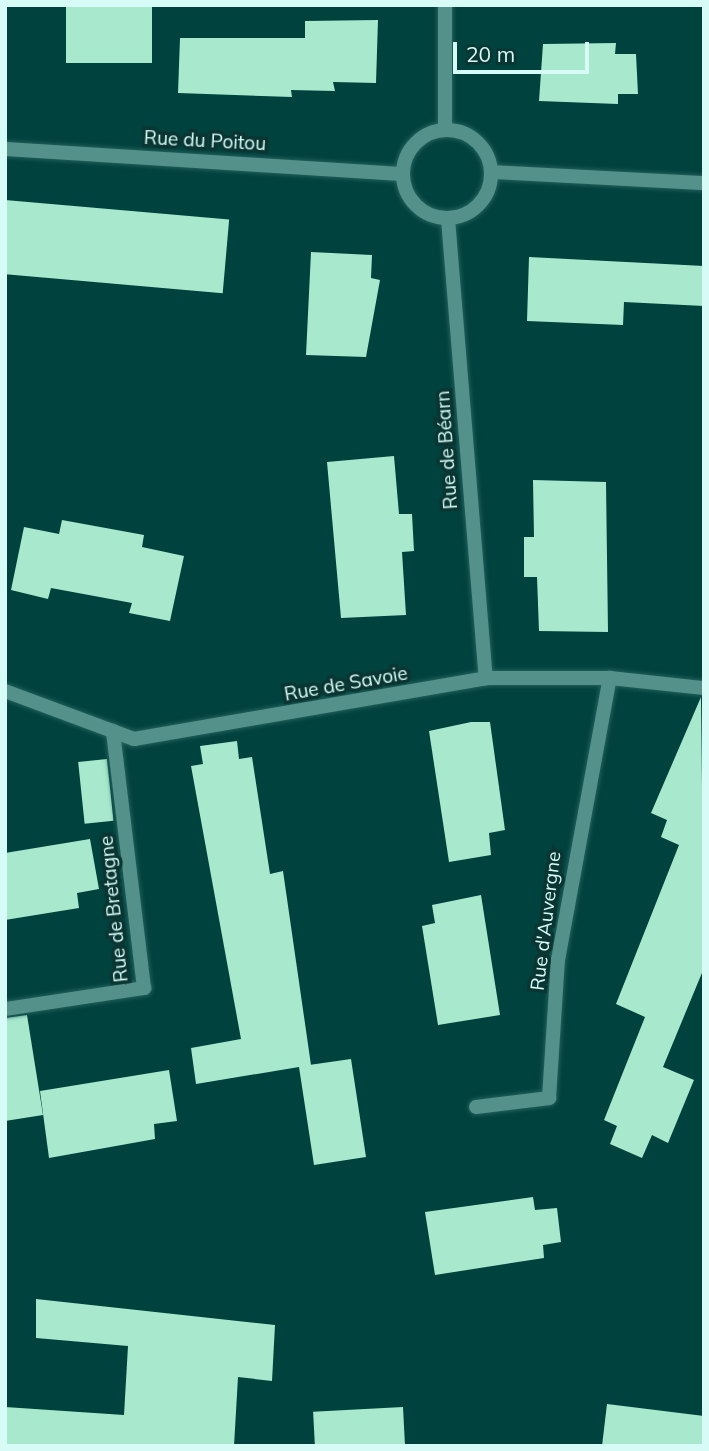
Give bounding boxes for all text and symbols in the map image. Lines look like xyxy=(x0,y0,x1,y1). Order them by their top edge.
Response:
scale bar xyxy=(457,28,594,72)
text: 20 m xyxy=(466,41,515,67)
street label: Rue du Poitou xyxy=(143,126,267,156)
street label: Rue de Béarn xyxy=(431,390,463,510)
street label: Rue de Savoie xyxy=(283,662,409,706)
street label: Rue de Bretagne xyxy=(95,835,133,983)
street label: Rue d'Auvergne xyxy=(526,850,566,992)

